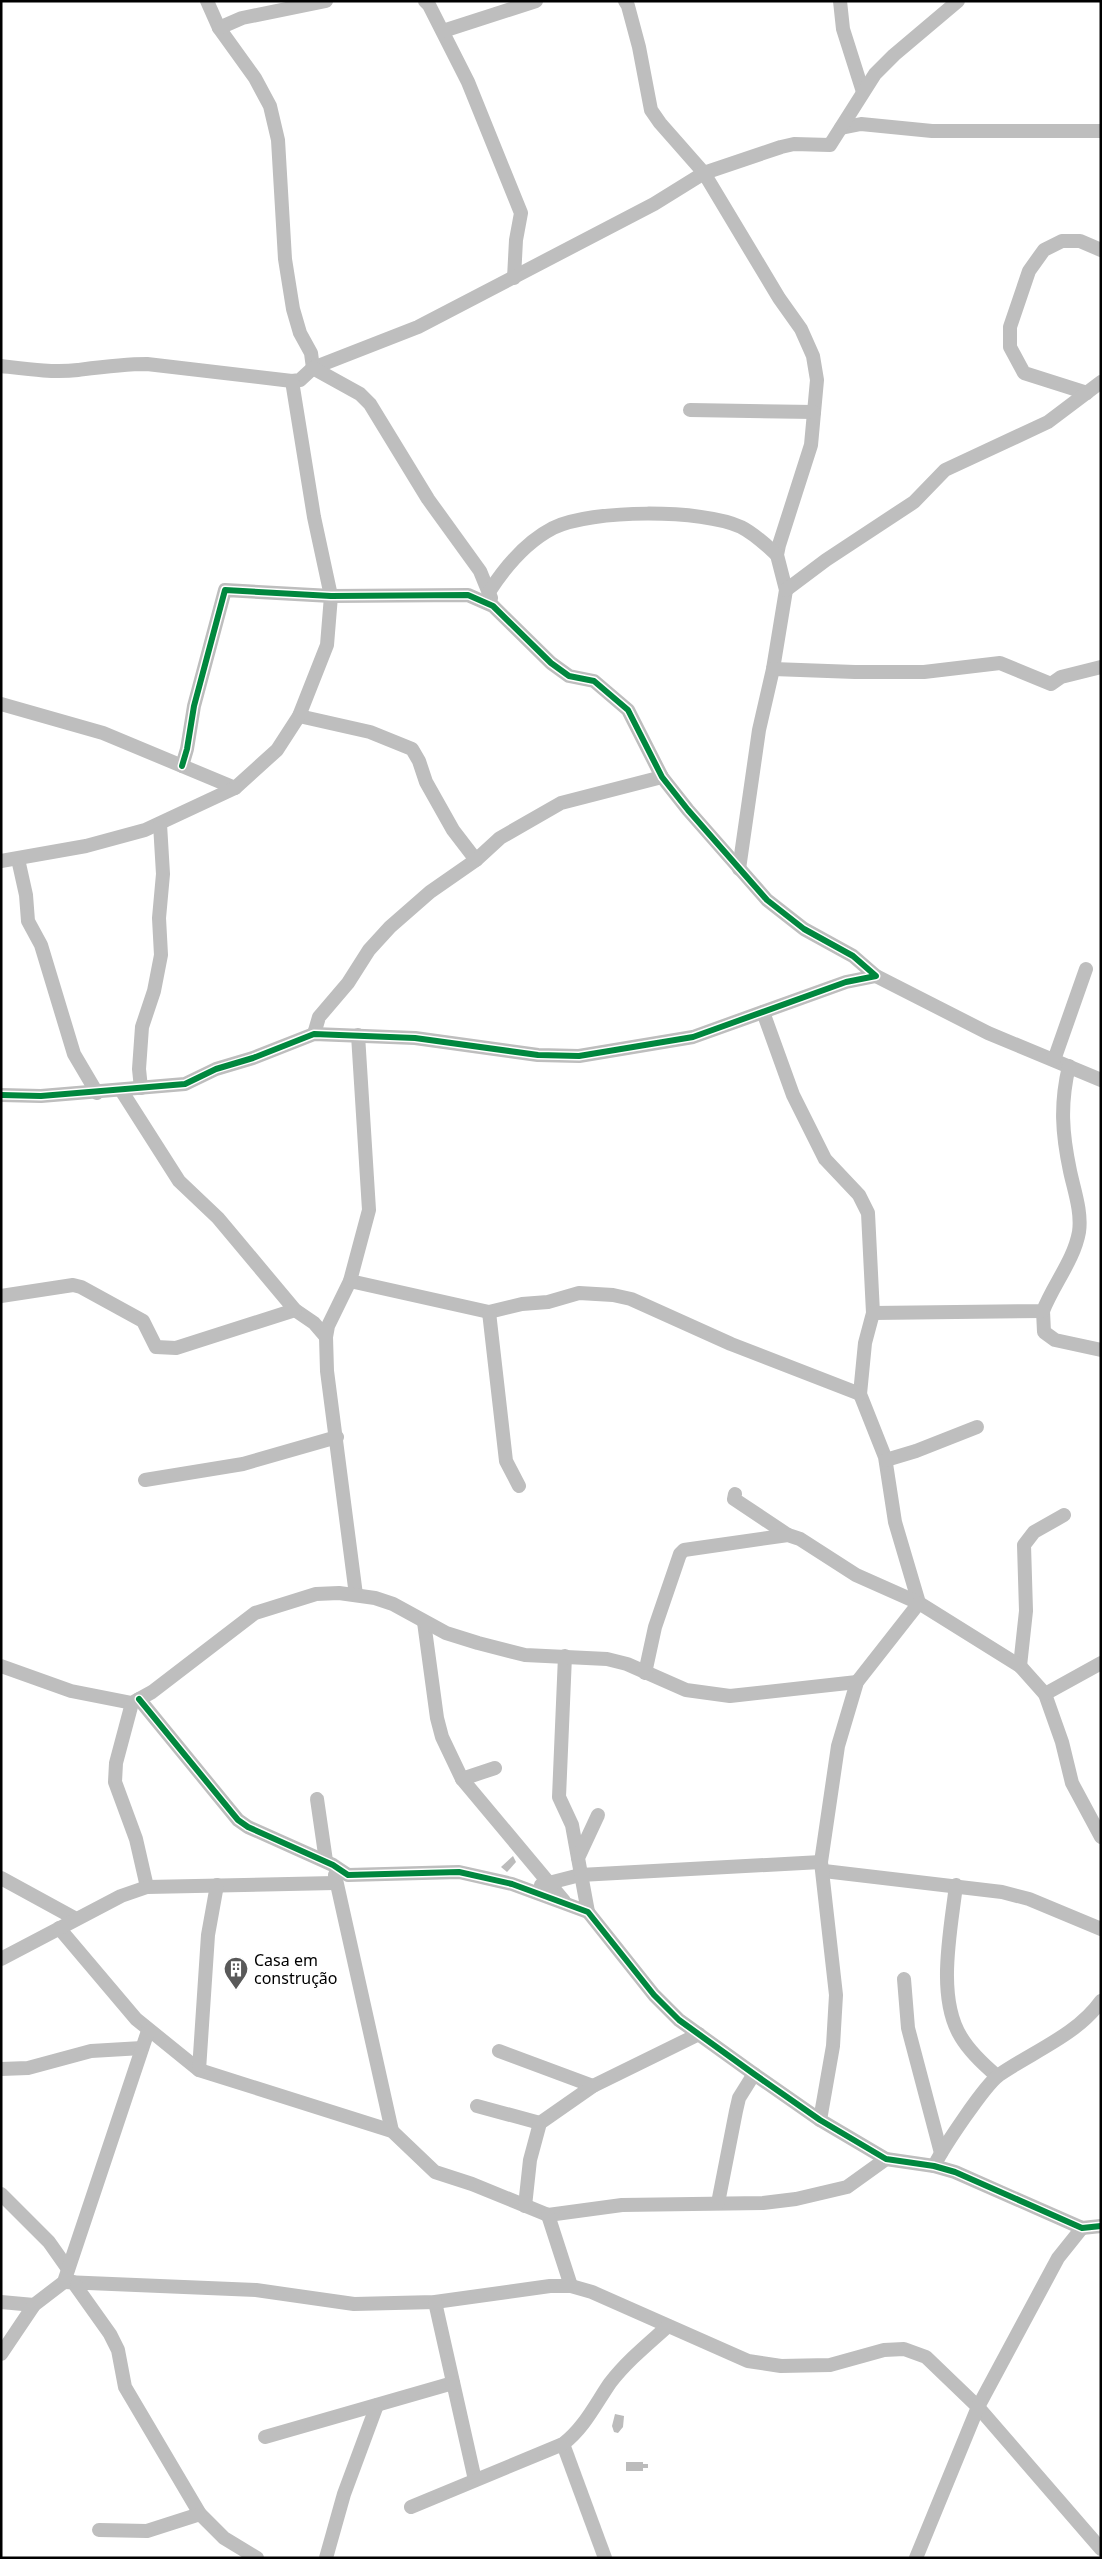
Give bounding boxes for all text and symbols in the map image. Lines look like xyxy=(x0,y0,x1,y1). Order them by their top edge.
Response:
place label: Casa em construção xyxy=(254,1949,338,1989)
building icon: Casa em construção xyxy=(223,1956,249,1990)

